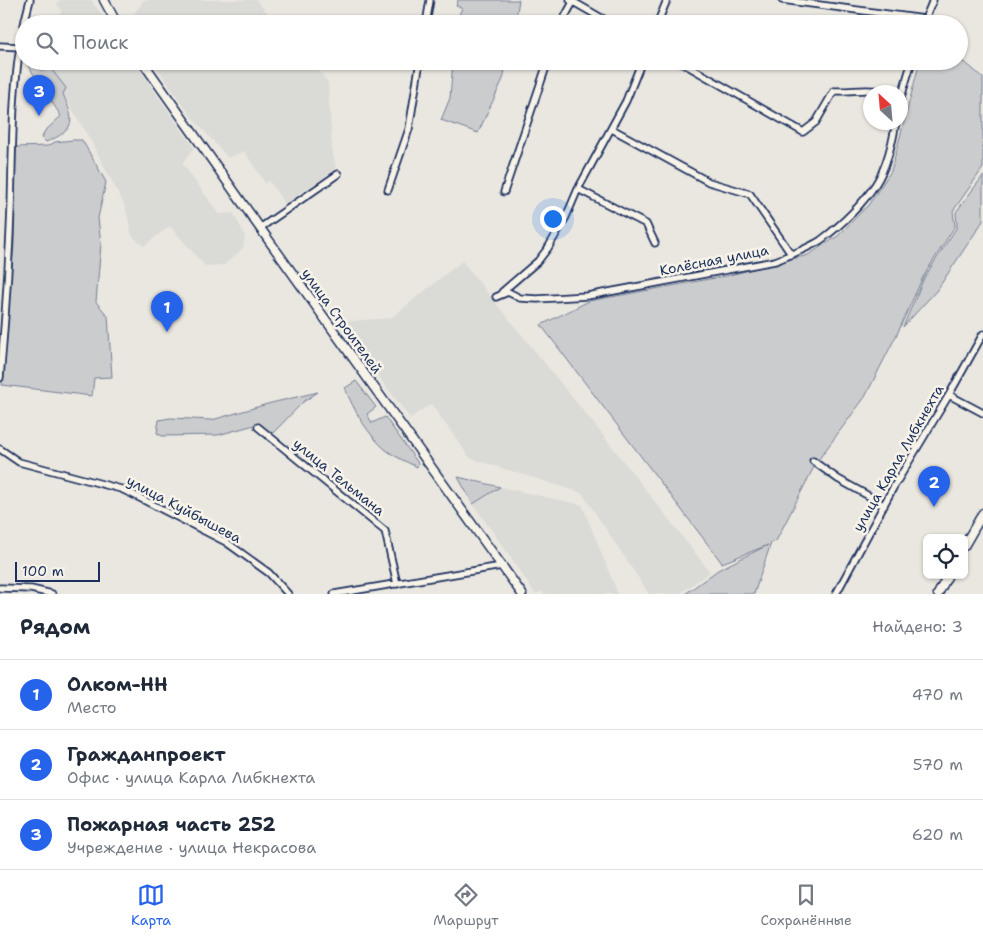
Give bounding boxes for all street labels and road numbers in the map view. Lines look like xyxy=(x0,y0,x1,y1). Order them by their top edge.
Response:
street label: Колёсная улица xyxy=(658,241,770,279)
street label: улица Строителей xyxy=(298,265,386,377)
street label: улица Карла Либкнехта xyxy=(849,381,948,535)
street label: улица Тельмана xyxy=(289,434,389,520)
street label: улица Куйбышева xyxy=(124,471,245,547)

